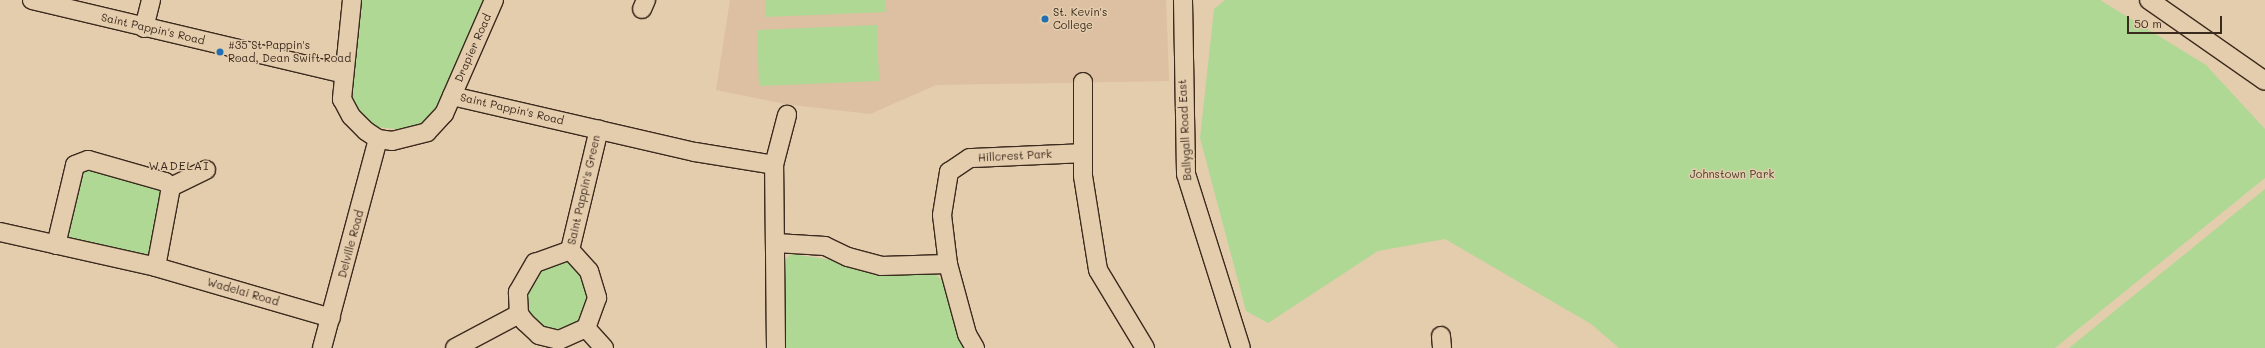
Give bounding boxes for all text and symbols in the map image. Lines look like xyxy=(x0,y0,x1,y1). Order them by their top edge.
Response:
place label: St. Kevin's College xyxy=(1053,6,1107,32)
scale bar xyxy=(2129,8,2224,34)
street label: Saint Pappin's Road xyxy=(100,11,206,47)
street label: Drapier Road xyxy=(452,12,494,84)
marker: St. Kevin's College xyxy=(1040,14,1050,24)
text: 50 m xyxy=(2134,15,2162,31)
place label: #35 St Pappin's Road, Dean Swift Road xyxy=(228,39,351,65)
marker: #35 St Pappin's Road, Dean Swift Road xyxy=(215,47,225,57)
street label: Ballygall Road East xyxy=(1176,79,1194,181)
street label: Saint Pappin's Road xyxy=(459,91,565,127)
street label: Saint Pappin's Green xyxy=(565,134,603,246)
street label: Hillcrest Park xyxy=(978,147,1052,165)
district label: WADELAI xyxy=(149,159,209,173)
park label: Johnstown Park xyxy=(1690,167,1774,181)
street label: Delville Road xyxy=(336,209,366,279)
street label: Wadelai Road xyxy=(206,275,280,309)

